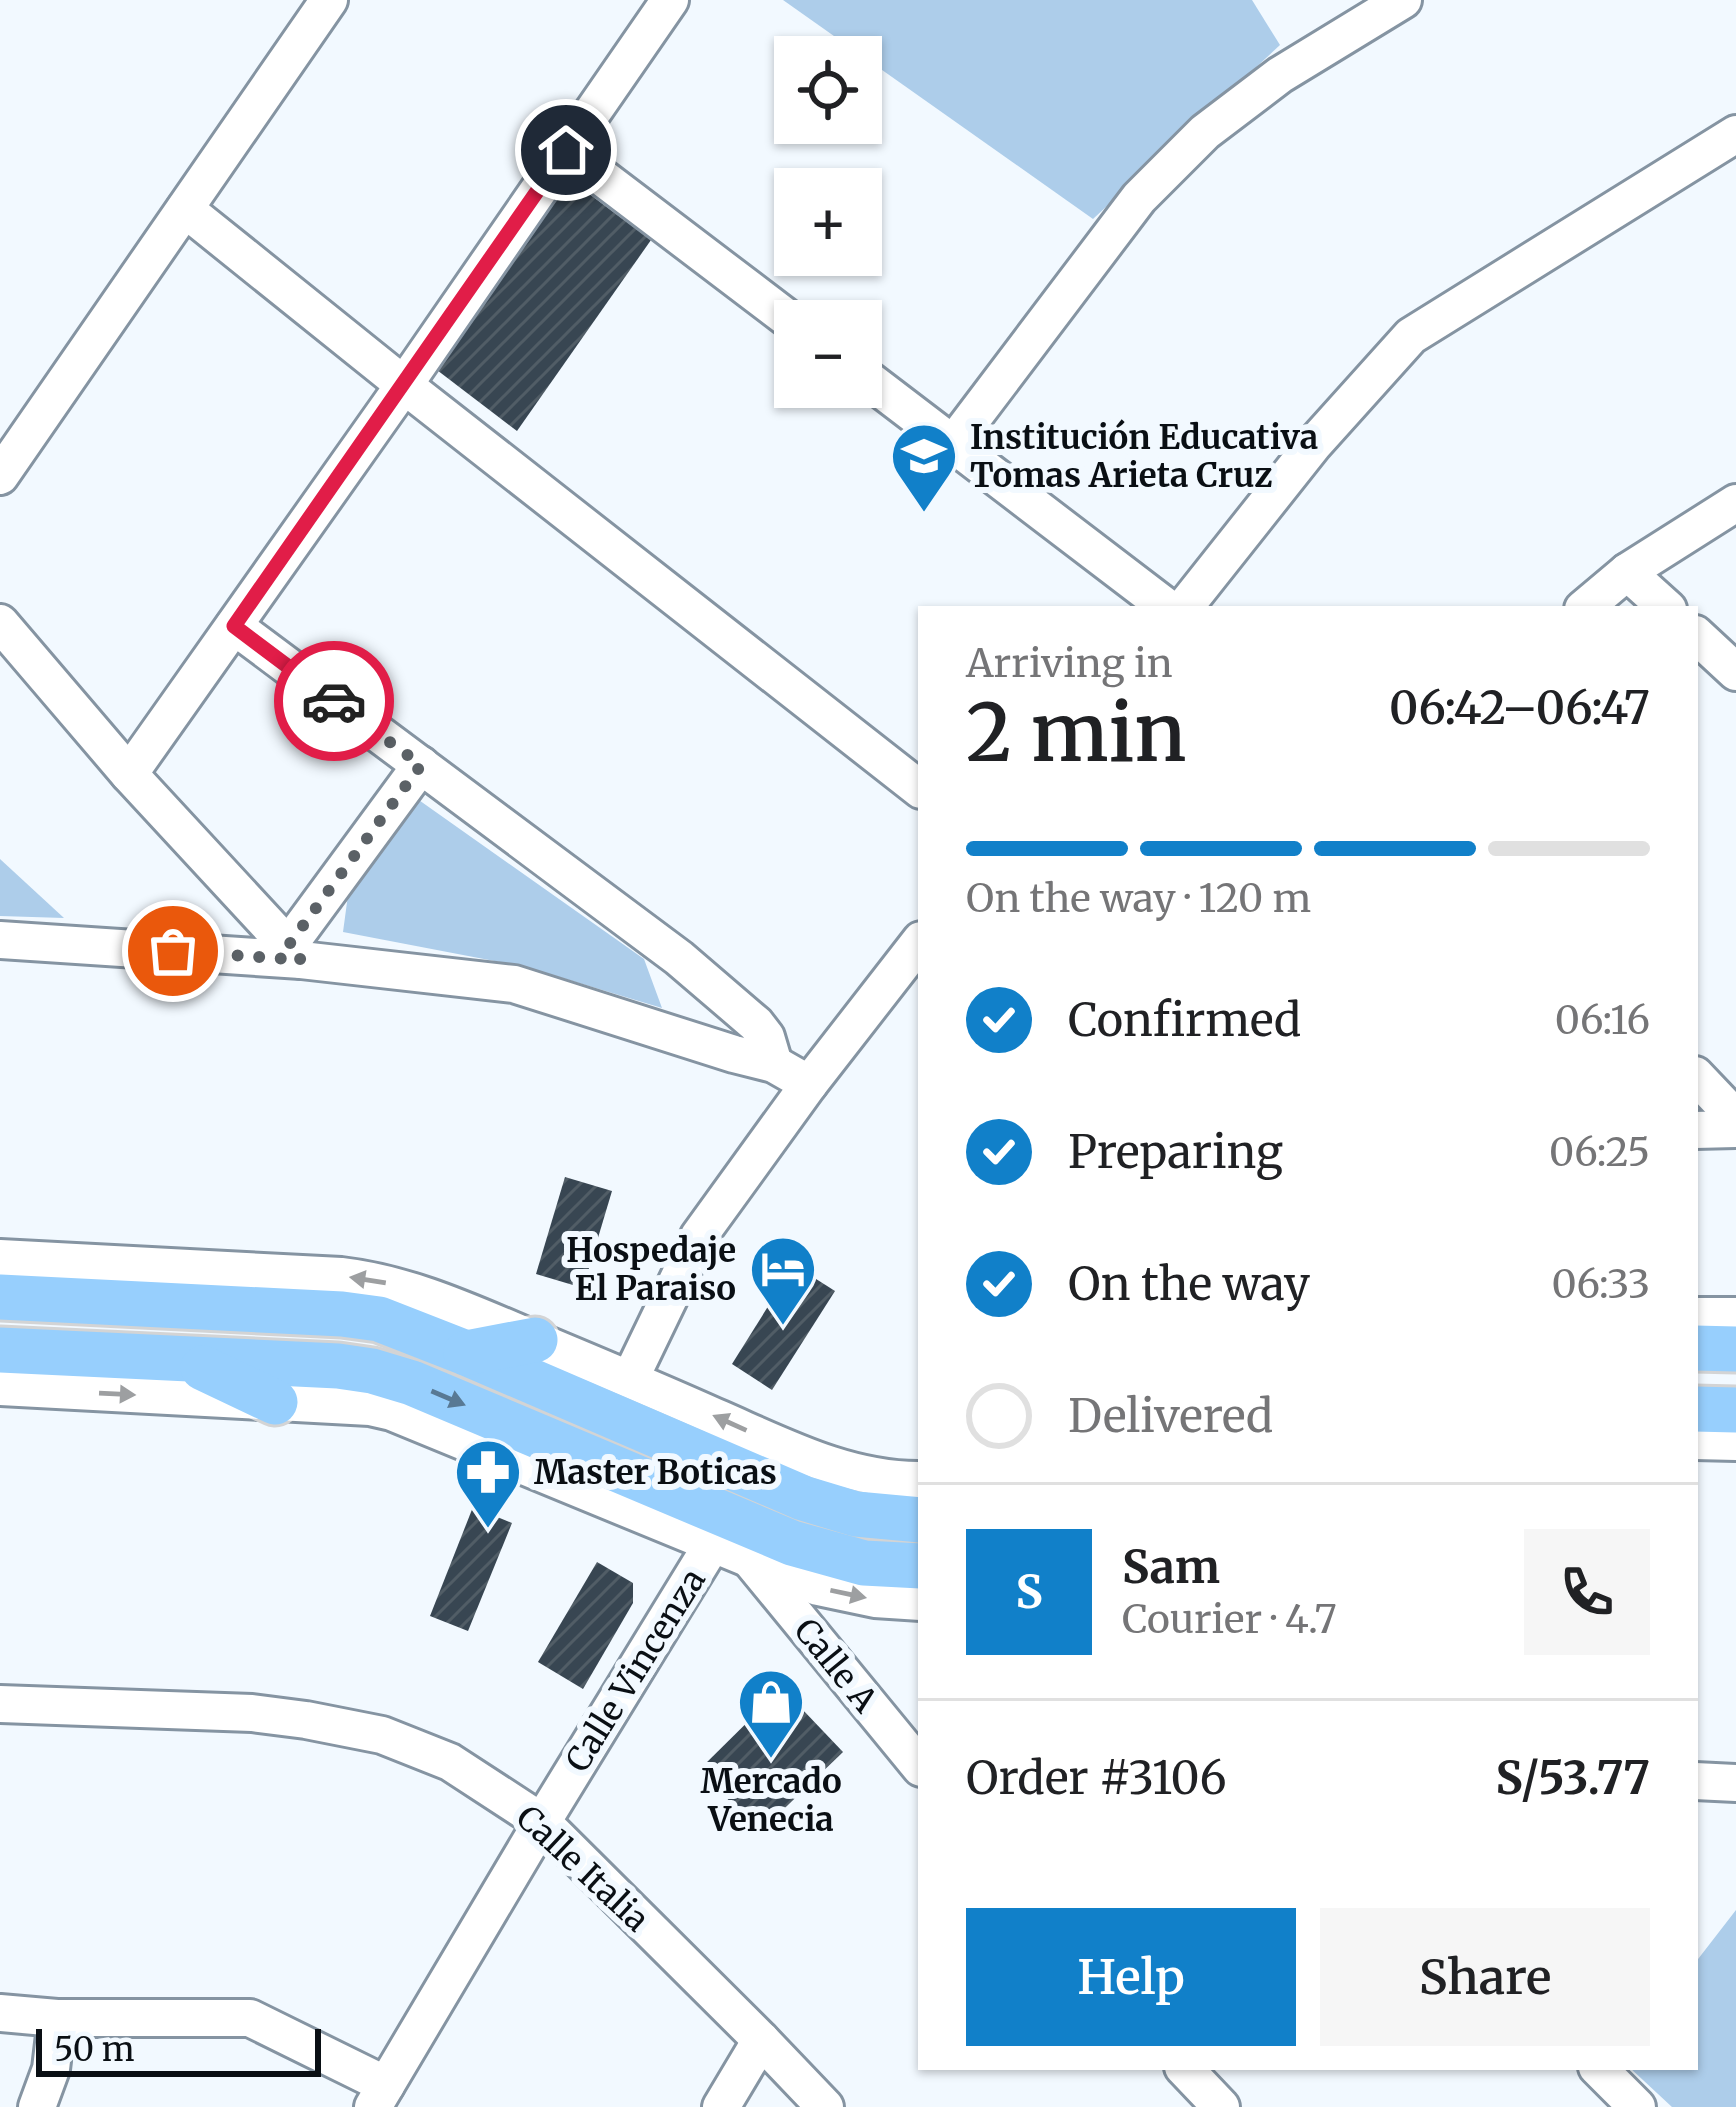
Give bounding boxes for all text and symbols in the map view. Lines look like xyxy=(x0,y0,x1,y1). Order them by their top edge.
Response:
map controls xyxy=(774,36,882,408)
button: locate xyxy=(774,36,882,144)
pin xyxy=(515,99,617,201)
icon: home xyxy=(533,117,599,183)
button: + xyxy=(774,168,882,276)
button: − xyxy=(774,300,882,408)
place label: Institución Educativa Tomas Arieta Cruz xyxy=(970,417,1318,496)
school or university icon: Institución Educativa Tomas Arieta Cruz xyxy=(889,421,959,515)
text: Arriving in xyxy=(966,639,1173,688)
courier xyxy=(274,641,394,761)
icon: car xyxy=(301,668,367,734)
text: 06:42–06:47 xyxy=(1389,680,1650,736)
text: 2 min xyxy=(966,684,1186,782)
text: On the way · 120 m xyxy=(966,874,1311,923)
pin xyxy=(122,900,224,1002)
icon: bag xyxy=(140,918,206,984)
icon: check xyxy=(966,987,1032,1053)
text: Confirmed xyxy=(1068,992,1301,1048)
text: 06:16 xyxy=(1555,996,1650,1045)
icon: check xyxy=(966,1119,1032,1185)
text: Preparing xyxy=(1068,1124,1283,1180)
text: 06:25 xyxy=(1549,1128,1650,1177)
place label: Hospedaje El Paraiso xyxy=(566,1230,736,1309)
hotel icon: Hospedaje El Paraiso xyxy=(748,1234,818,1328)
icon: check xyxy=(966,1251,1032,1317)
text: On the way xyxy=(1068,1256,1310,1312)
text: 06:33 xyxy=(1551,1260,1650,1309)
one-way arrow xyxy=(349,1270,387,1289)
one-way arrow xyxy=(99,1385,137,1404)
one-way arrow xyxy=(430,1388,465,1408)
text: Delivered xyxy=(1068,1388,1273,1444)
one-way arrow xyxy=(712,1413,747,1433)
pharmacy icon: Master Boticas xyxy=(453,1437,523,1531)
place label: Master Boticas xyxy=(534,1452,777,1493)
button: phone xyxy=(1524,1529,1650,1655)
text: Sam xyxy=(1122,1539,1220,1595)
street label: Calle Vincenza xyxy=(557,1561,714,1779)
text: S xyxy=(1015,1564,1043,1620)
one-way arrow xyxy=(830,1585,868,1604)
text: Courier · 4.7 xyxy=(1122,1595,1337,1644)
street label: Calle A xyxy=(786,1610,886,1721)
shop icon: Mercado Venecia xyxy=(736,1667,806,1761)
text: Order #3106 xyxy=(966,1750,1227,1806)
text: S/53.77 xyxy=(1496,1750,1650,1806)
place label: Mercado Venecia xyxy=(700,1761,842,1840)
street label: Calle Italia xyxy=(508,1797,657,1940)
button: Help xyxy=(966,1908,1296,2046)
button: Share xyxy=(1320,1908,1650,2046)
scale bar xyxy=(36,2023,321,2076)
text: 50 m xyxy=(54,2029,135,2070)

